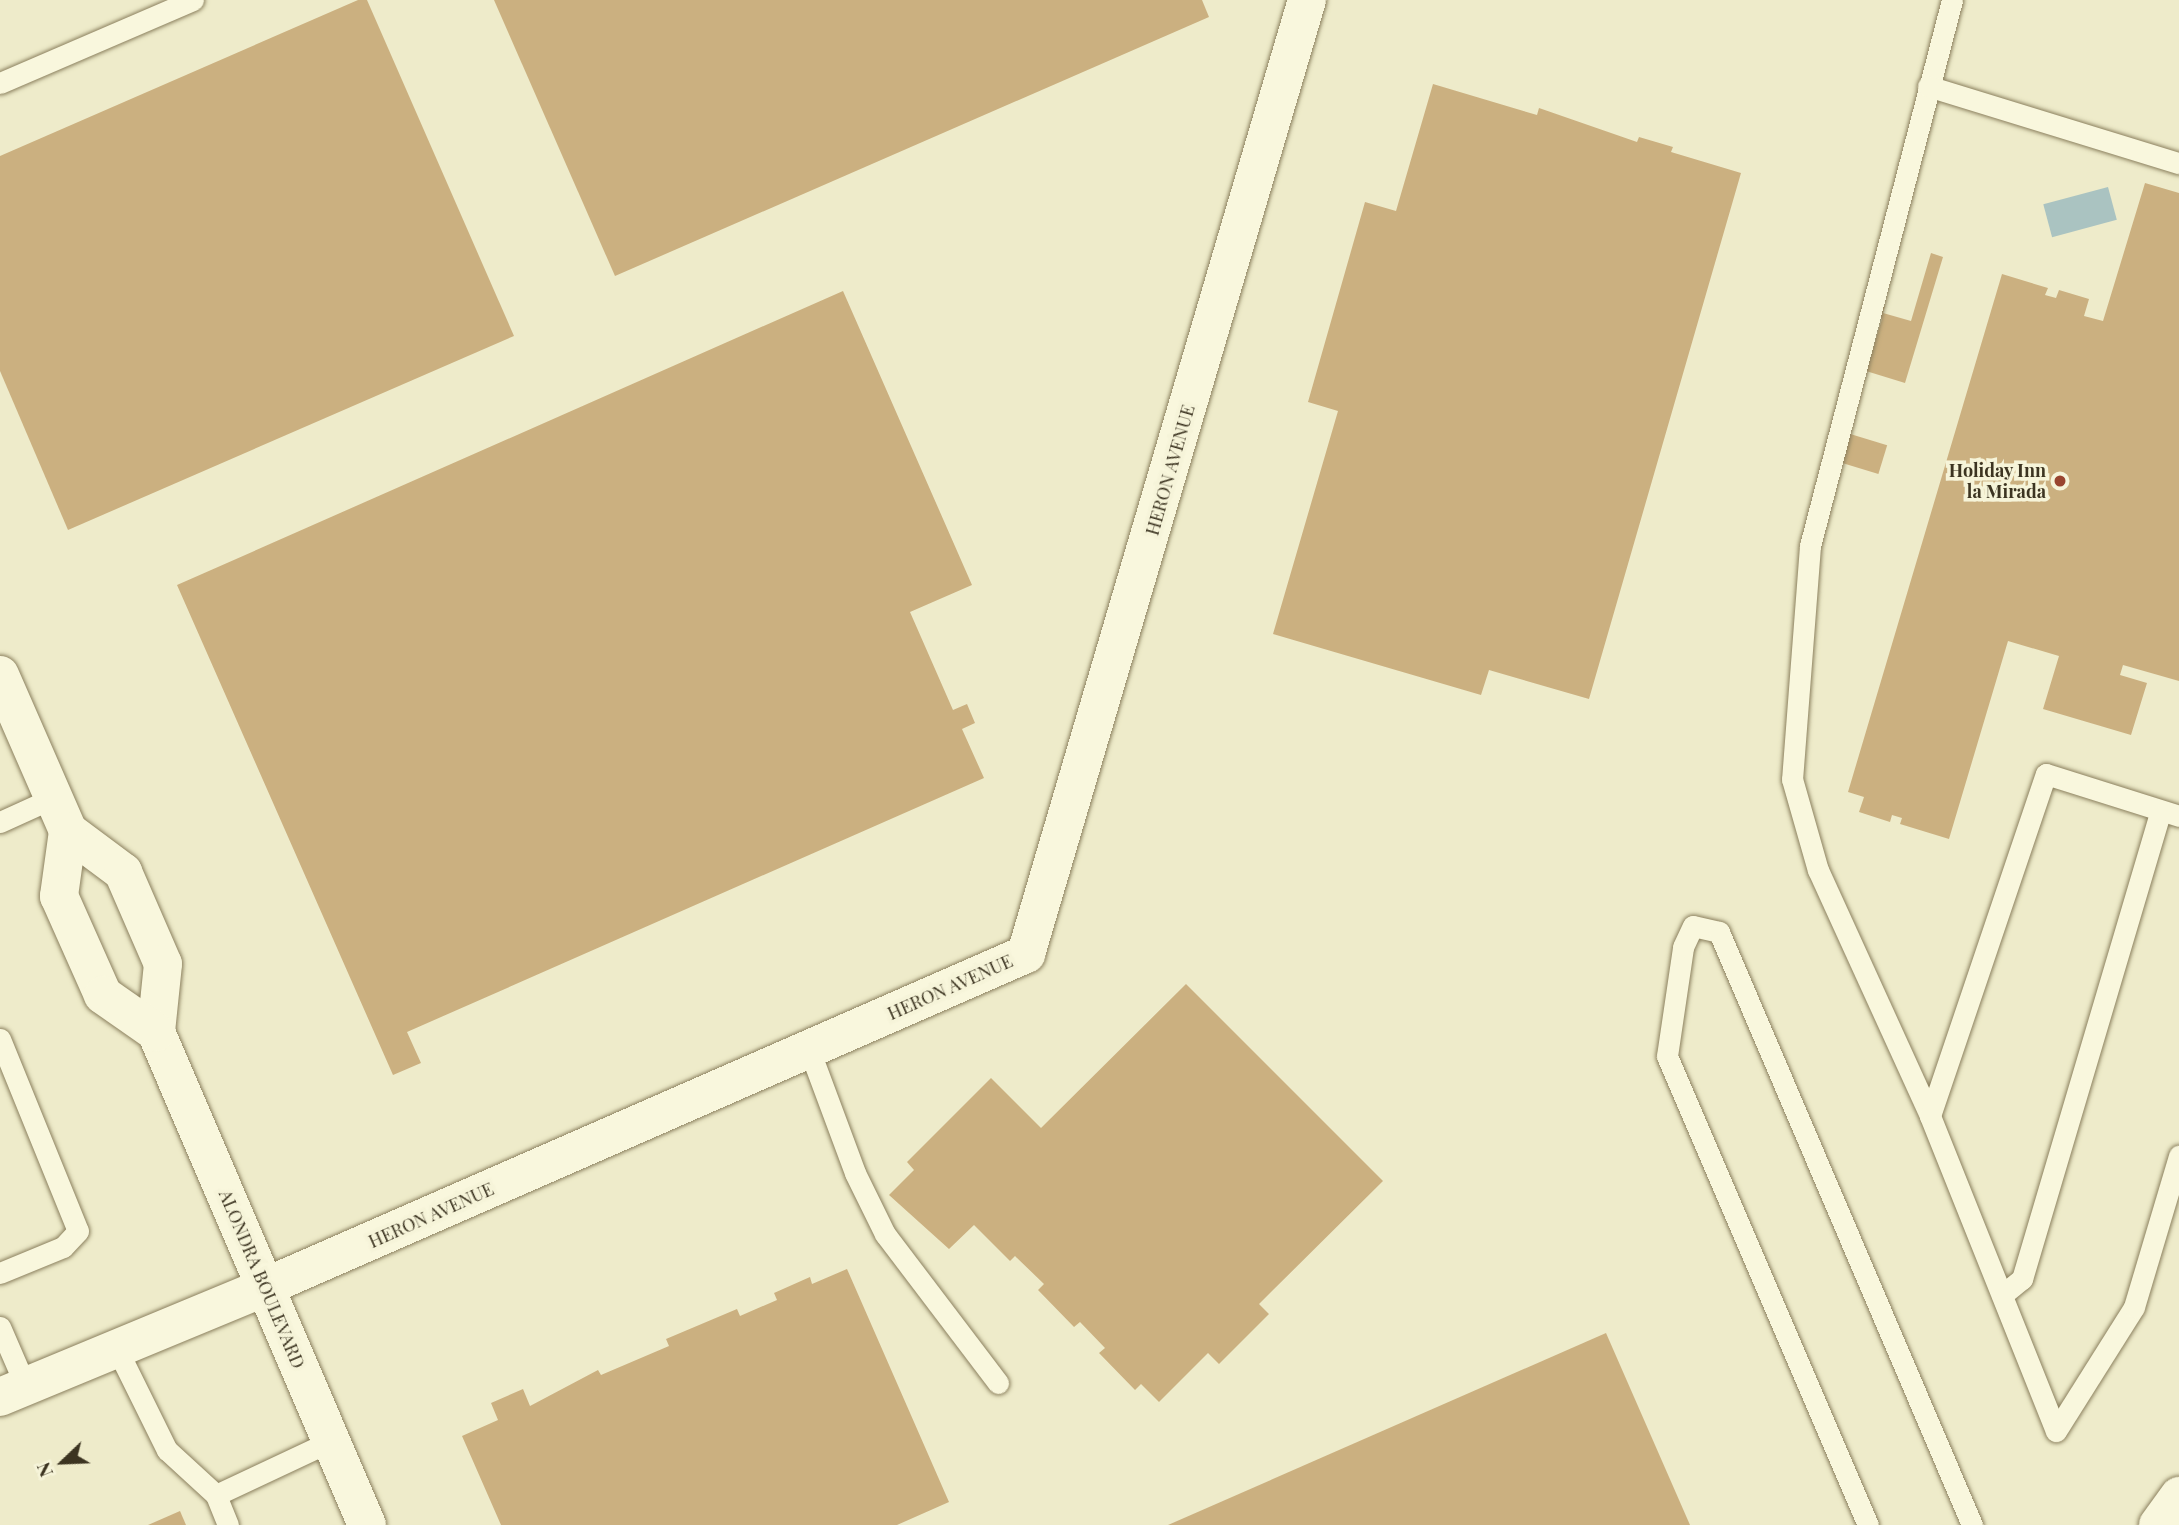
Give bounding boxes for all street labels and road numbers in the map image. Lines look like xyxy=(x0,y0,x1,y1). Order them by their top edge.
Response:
street label: HERON AVENUE xyxy=(1141,402,1199,538)
street label: HERON AVENUE xyxy=(884,950,1016,1024)
street label: HERON AVENUE xyxy=(365,1178,497,1252)
street label: ALONDRA BOULEVARD xyxy=(215,1186,309,1372)

